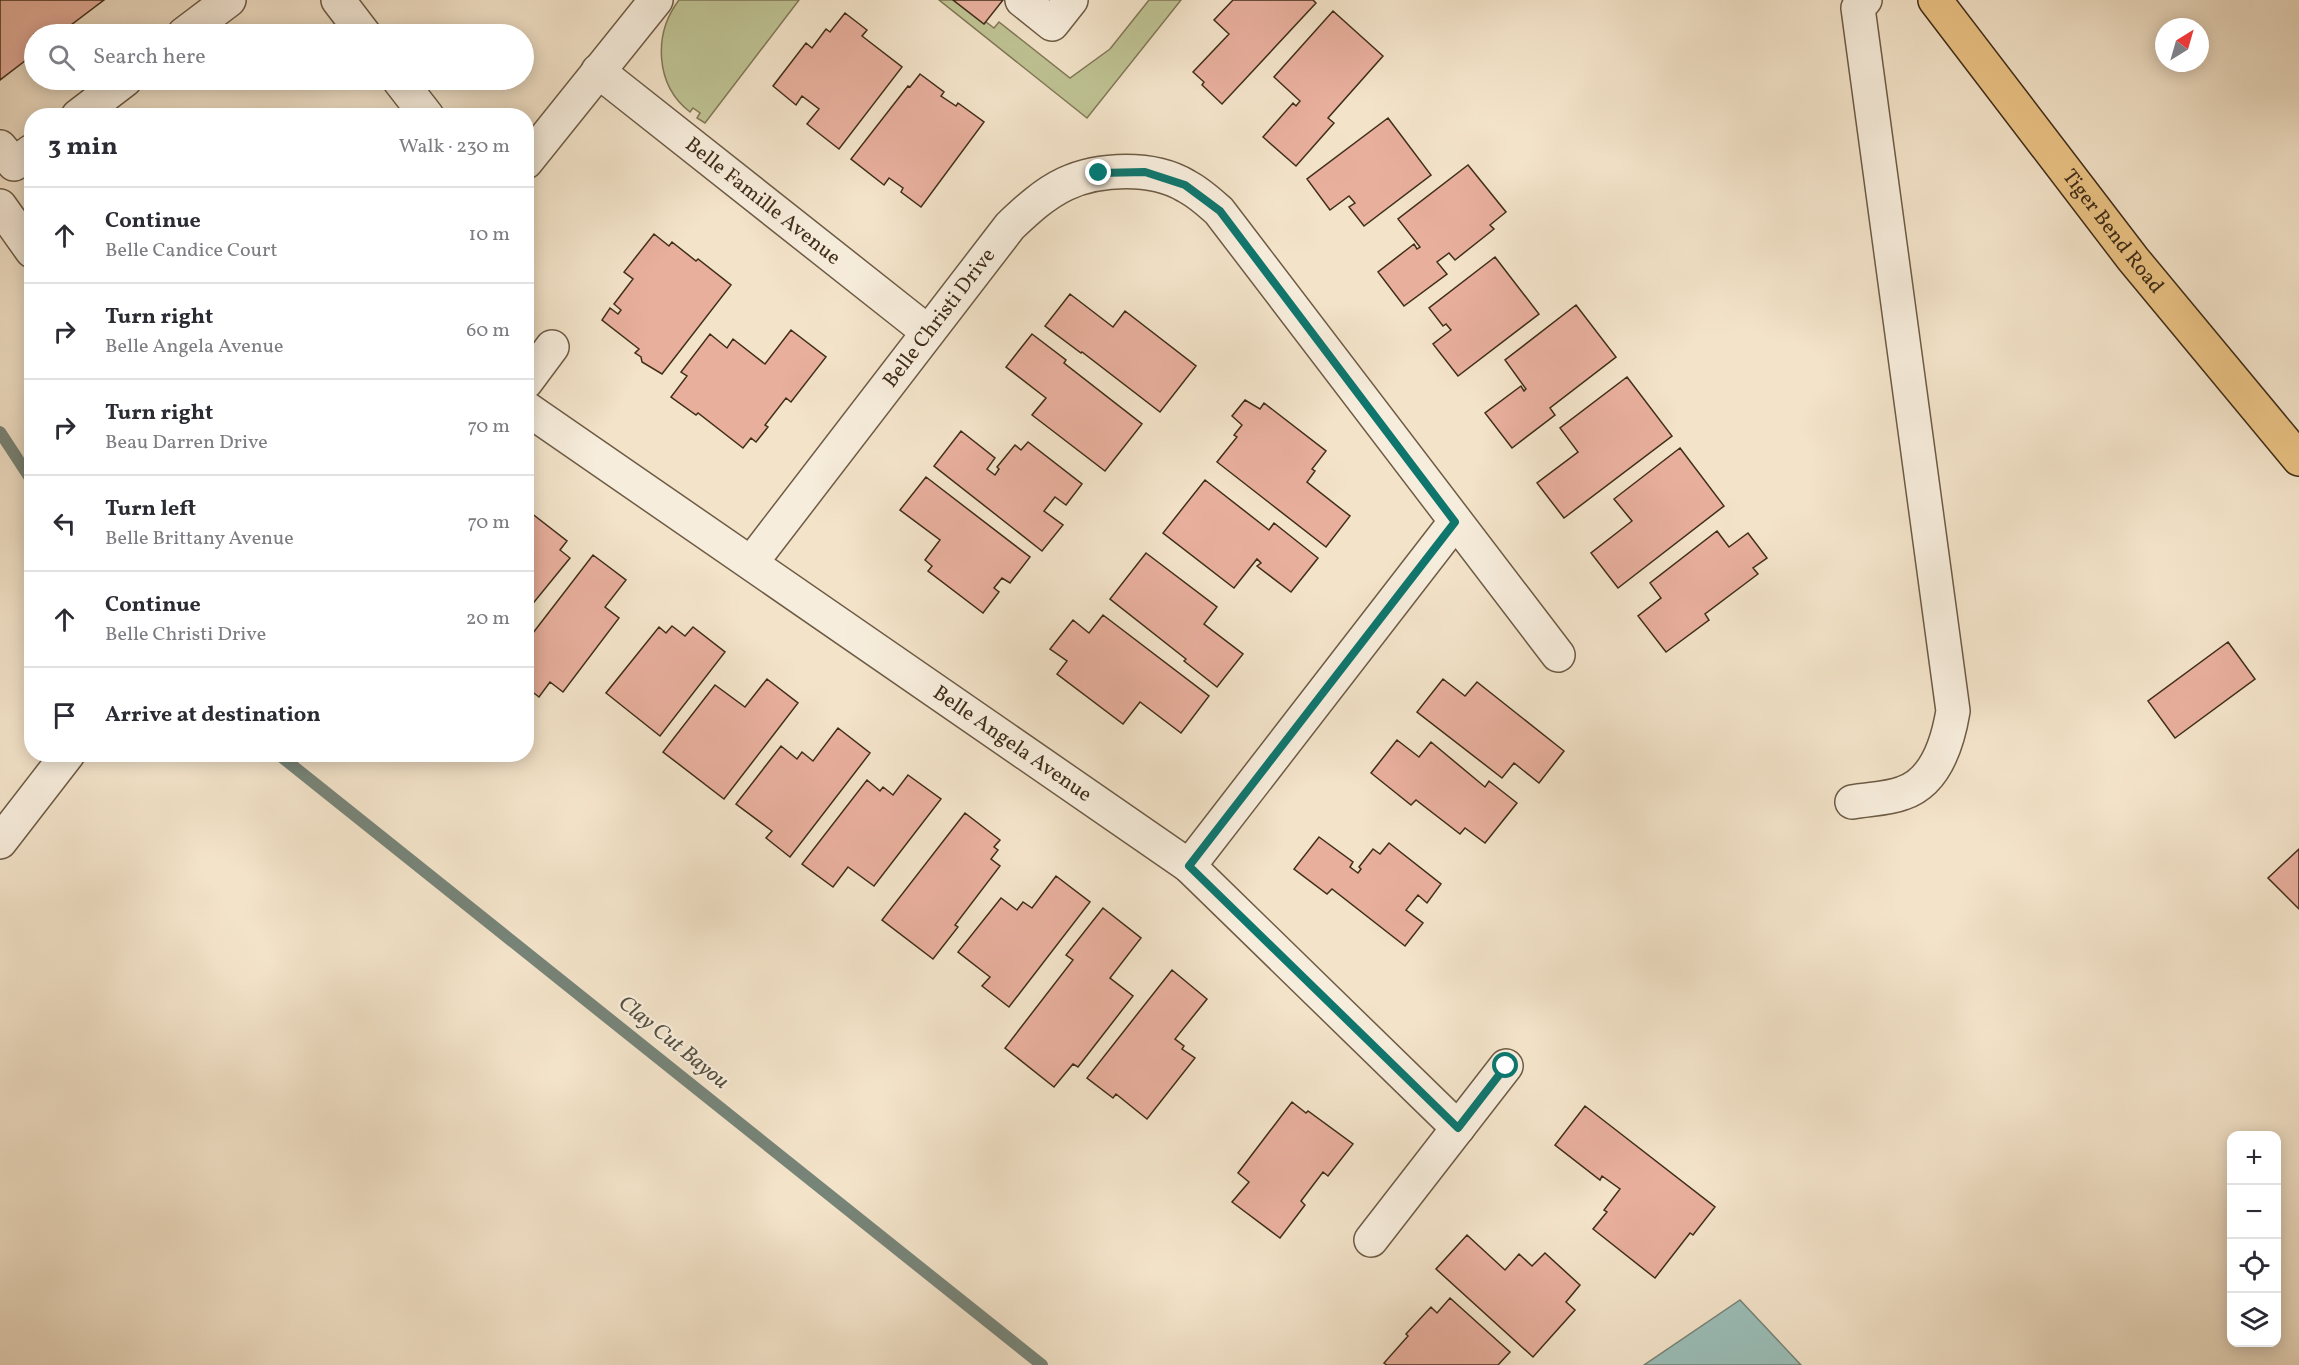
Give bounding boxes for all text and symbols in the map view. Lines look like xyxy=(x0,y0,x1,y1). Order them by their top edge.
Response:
north arrow xyxy=(2155,18,2209,72)
search box xyxy=(24,24,534,90)
icon: search xyxy=(45,41,78,74)
text: Search here xyxy=(93,42,206,73)
text: 3 min xyxy=(48,129,118,165)
street label: Belle Famille Avenue xyxy=(679,131,847,272)
text: Walk · 230 m xyxy=(399,133,510,161)
route end xyxy=(1085,159,1111,185)
street label: Tiger Bend Road xyxy=(2055,163,2170,300)
text: Continue xyxy=(105,206,201,237)
icon: ahead xyxy=(48,219,81,252)
text: 10 m xyxy=(469,221,510,249)
text: Belle Candice Court xyxy=(105,237,277,265)
street label: Belle Christi Drive xyxy=(876,242,1002,394)
text: Turn right xyxy=(105,302,213,333)
icon: right xyxy=(48,315,81,348)
text: 60 m xyxy=(466,317,510,345)
text: Belle Angela Avenue xyxy=(105,333,283,361)
text: Turn right xyxy=(105,398,213,429)
icon: right xyxy=(48,411,81,444)
text: 70 m xyxy=(467,413,510,441)
text: Beau Darren Drive xyxy=(105,429,268,457)
text: Turn left xyxy=(105,494,196,525)
icon: left xyxy=(48,507,81,540)
text: 70 m xyxy=(467,509,510,537)
text: Belle Brittany Avenue xyxy=(105,525,294,553)
text: Continue xyxy=(105,590,201,621)
icon: ahead xyxy=(48,603,81,636)
text: 20 m xyxy=(466,605,510,633)
text: Belle Christi Drive xyxy=(105,621,266,649)
street label: Belle Angela Avenue xyxy=(927,679,1098,809)
icon: arrive xyxy=(48,699,81,732)
text: Arrive at destination xyxy=(105,700,321,731)
water label: Clay Cut Bayou xyxy=(611,989,735,1097)
route start xyxy=(1492,1052,1518,1078)
map controls xyxy=(2227,1131,2281,1347)
button: + xyxy=(2227,1131,2281,1185)
button: − xyxy=(2227,1185,2281,1239)
button: locate xyxy=(2227,1239,2281,1293)
button: layers xyxy=(2227,1293,2281,1347)

